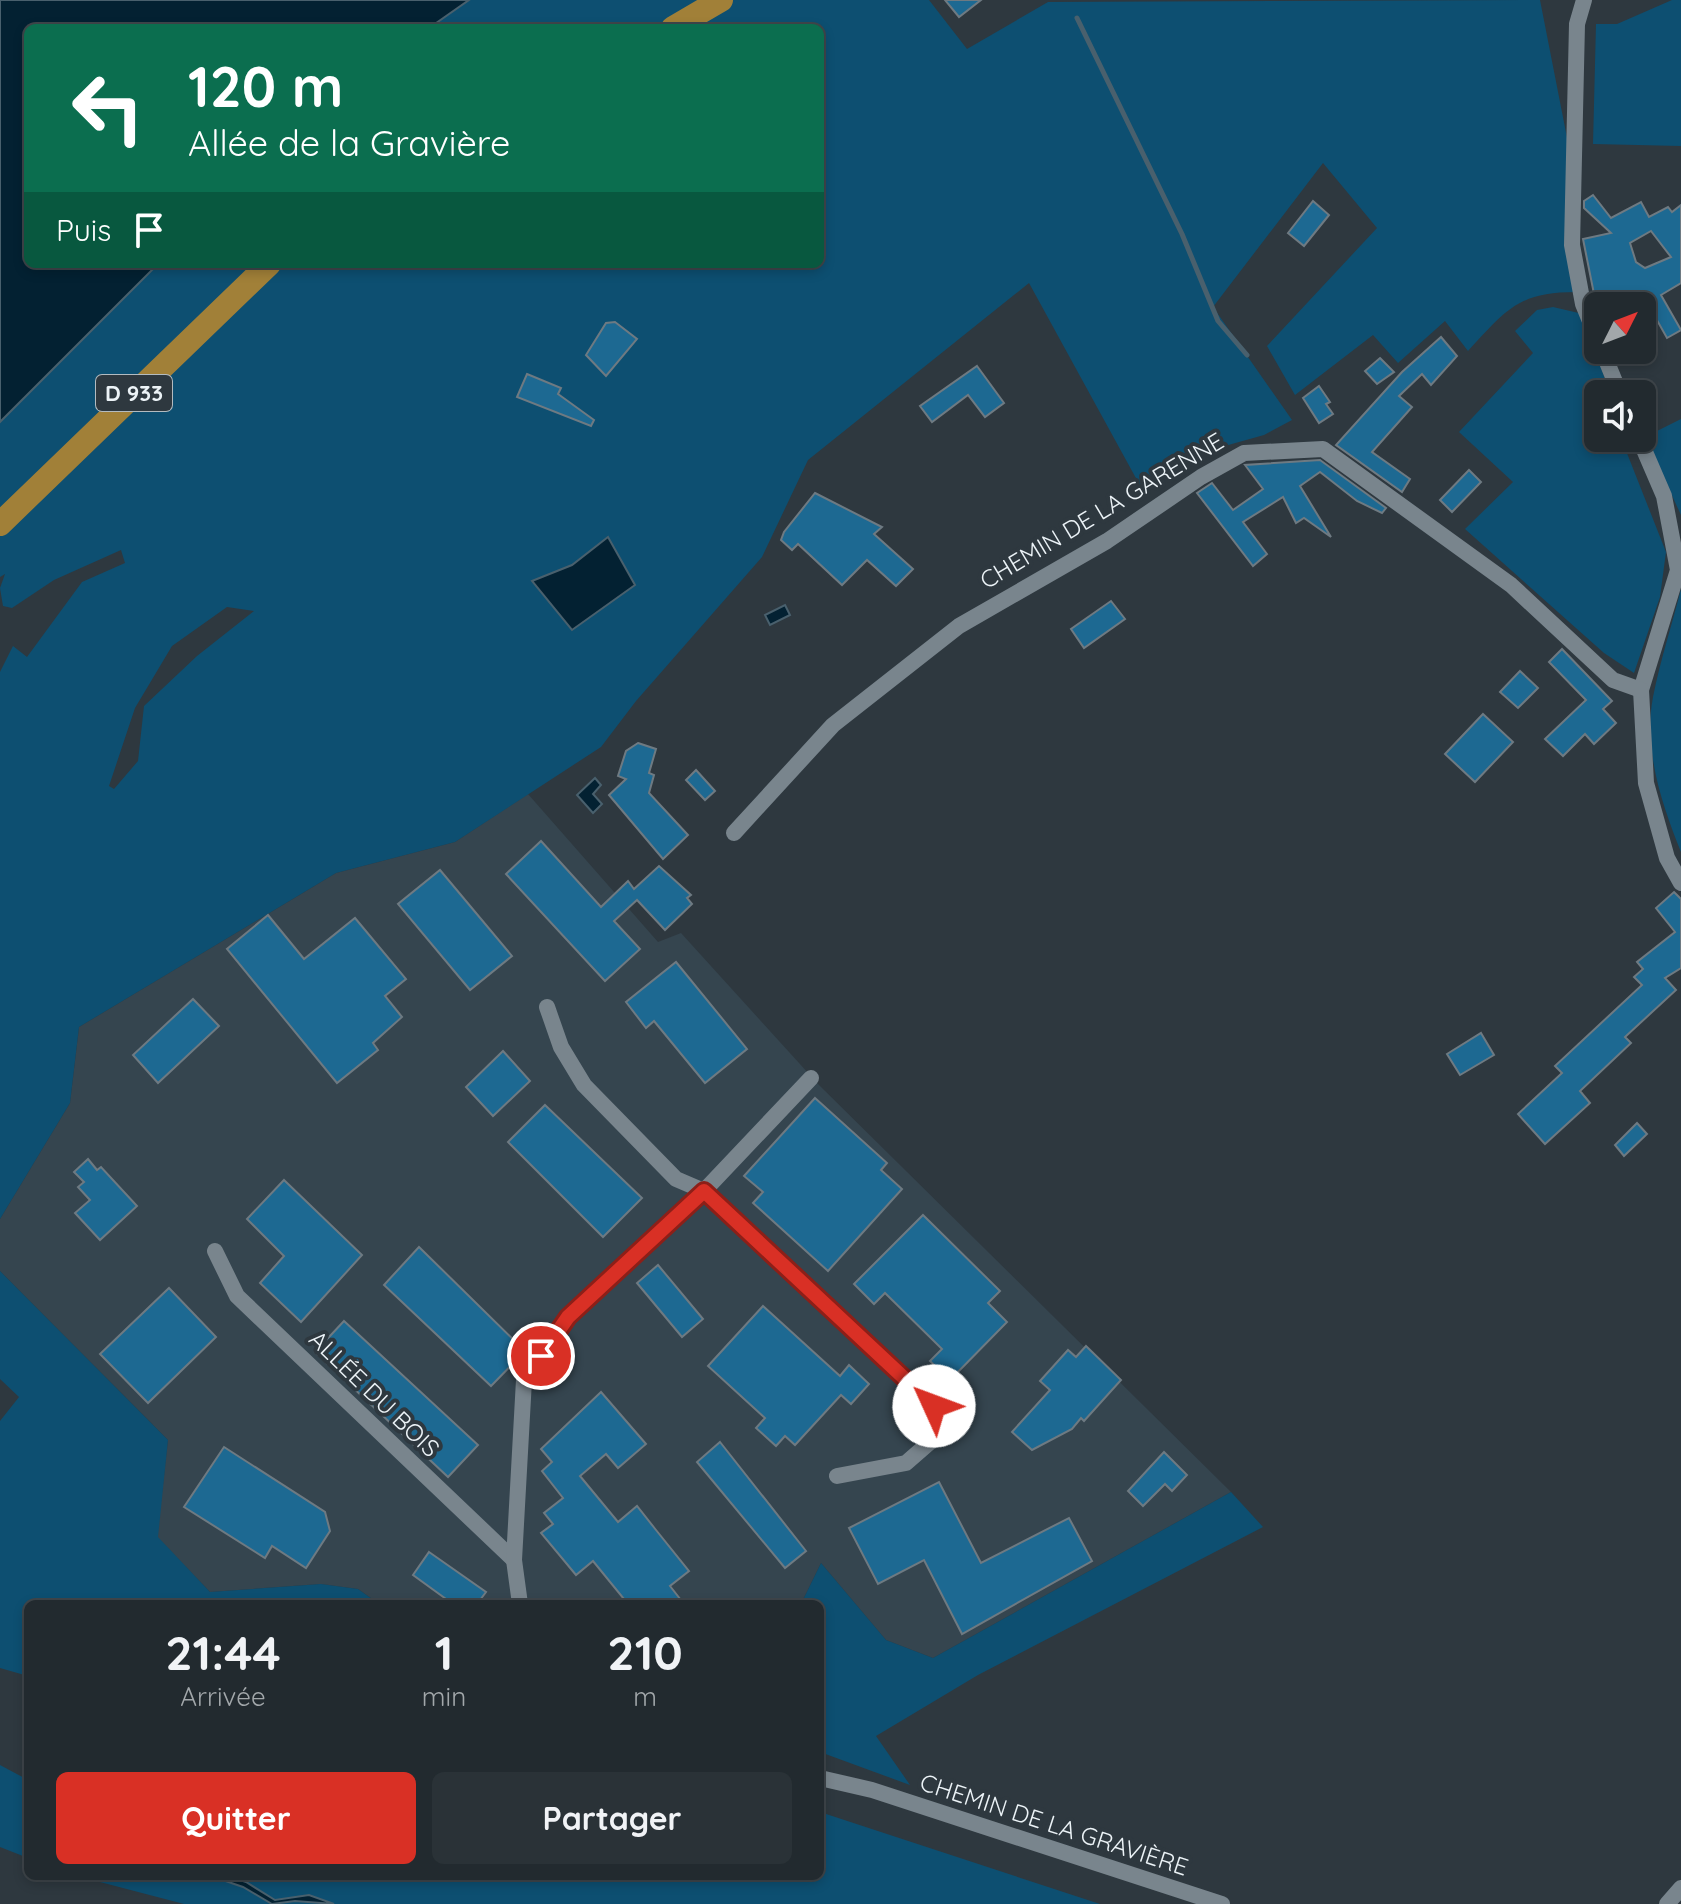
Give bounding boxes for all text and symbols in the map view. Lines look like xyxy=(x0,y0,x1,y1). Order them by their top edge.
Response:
text: 120 m xyxy=(188,51,343,121)
icon: left xyxy=(56,56,160,160)
text: Allée de la Gravière xyxy=(188,120,510,165)
icon: arrive xyxy=(127,208,171,252)
text: Puis xyxy=(56,211,111,249)
north arrow xyxy=(1584,292,1656,364)
map controls xyxy=(1584,292,1656,452)
road number: D 933 xyxy=(96,375,172,411)
button: sound xyxy=(1584,380,1656,452)
street label: CHEMIN DE LA GARENNE xyxy=(974,425,1229,595)
pin xyxy=(507,1322,575,1390)
street label: ALLÉE DU BOIS xyxy=(303,1324,446,1463)
icon: arrive xyxy=(519,1334,563,1378)
position arrow xyxy=(892,1364,976,1448)
text: 21:44 xyxy=(165,1622,281,1682)
text: 1 xyxy=(435,1622,453,1682)
text: 210 xyxy=(607,1622,683,1682)
text: Arrivée xyxy=(180,1680,266,1713)
text: min xyxy=(422,1680,466,1713)
text: m xyxy=(633,1680,657,1713)
street label: CHEMIN DE LA GRAVIÈRE xyxy=(916,1766,1192,1882)
button: Quitter xyxy=(56,1772,416,1864)
button: Partager xyxy=(432,1772,792,1864)

